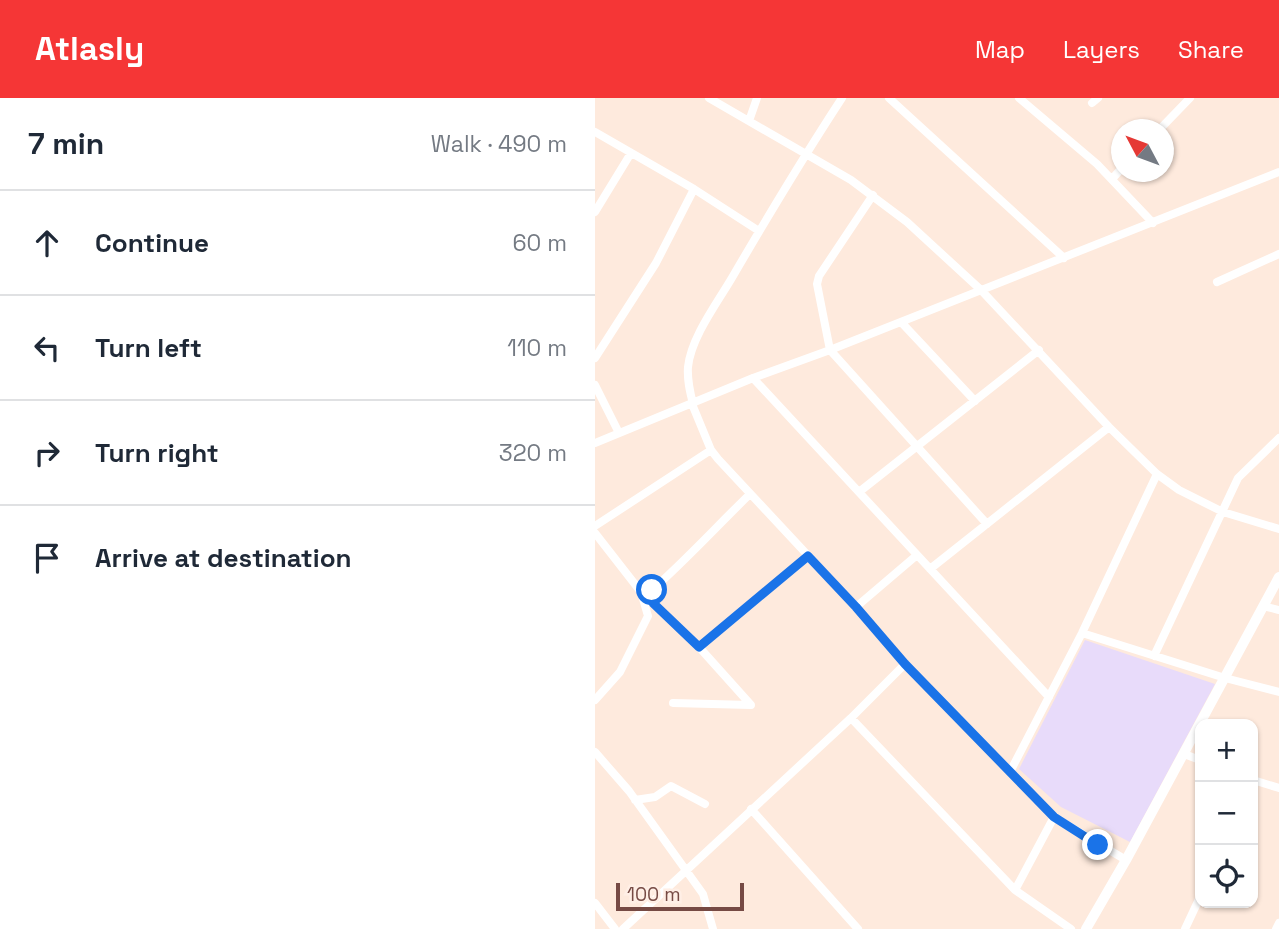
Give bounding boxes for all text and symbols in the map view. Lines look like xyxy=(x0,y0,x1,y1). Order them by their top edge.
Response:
text: Atlasly xyxy=(35,28,144,70)
text: Map xyxy=(975,34,1025,65)
text: Layers xyxy=(1063,34,1140,65)
text: Share xyxy=(1178,34,1244,65)
north arrow xyxy=(1111,119,1174,182)
text: 7 min xyxy=(28,124,104,163)
text: Walk · 490 m xyxy=(431,129,567,159)
icon: ahead xyxy=(28,224,66,262)
text: Continue xyxy=(95,226,209,260)
text: 60 m xyxy=(512,228,567,258)
icon: left xyxy=(28,329,66,367)
text: Turn left xyxy=(95,331,202,365)
text: 110 m xyxy=(507,333,567,363)
icon: right xyxy=(28,434,66,472)
text: Turn right xyxy=(95,436,219,470)
text: 320 m xyxy=(499,438,567,468)
icon: arrive xyxy=(28,539,66,577)
text: Arrive at destination xyxy=(95,541,352,575)
route start xyxy=(636,574,667,605)
map controls xyxy=(1195,719,1258,908)
button: + xyxy=(1195,719,1258,782)
button: − xyxy=(1195,782,1258,845)
route end xyxy=(1082,829,1113,860)
button: locate xyxy=(1195,845,1258,908)
scale bar xyxy=(616,880,744,912)
text: 100 m xyxy=(627,882,681,907)

